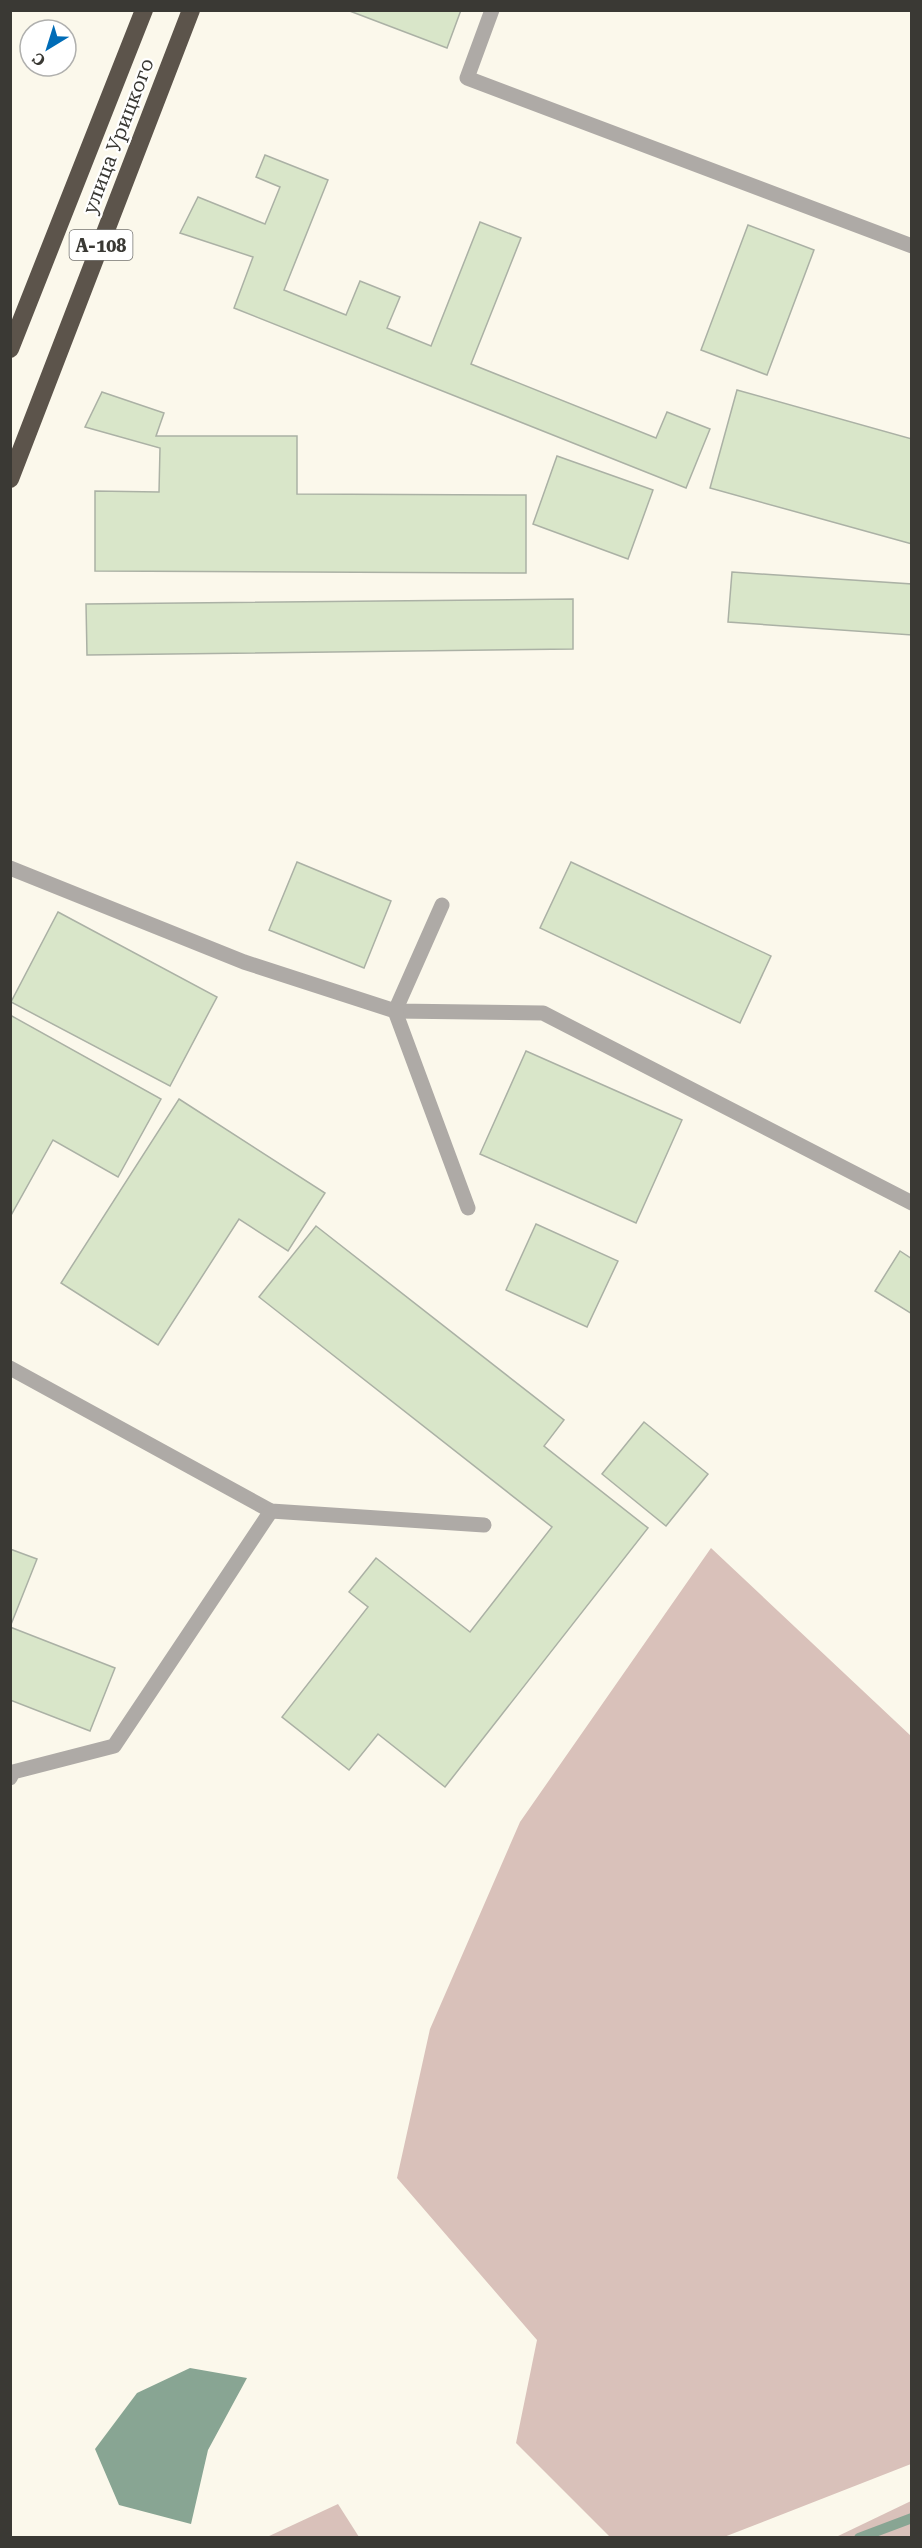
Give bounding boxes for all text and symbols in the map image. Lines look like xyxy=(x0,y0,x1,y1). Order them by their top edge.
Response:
north arrow xyxy=(18,18,78,78)
text: С xyxy=(29,48,49,70)
street label: улица Урицкого xyxy=(77,55,159,217)
road number: А-108 xyxy=(70,230,132,260)

